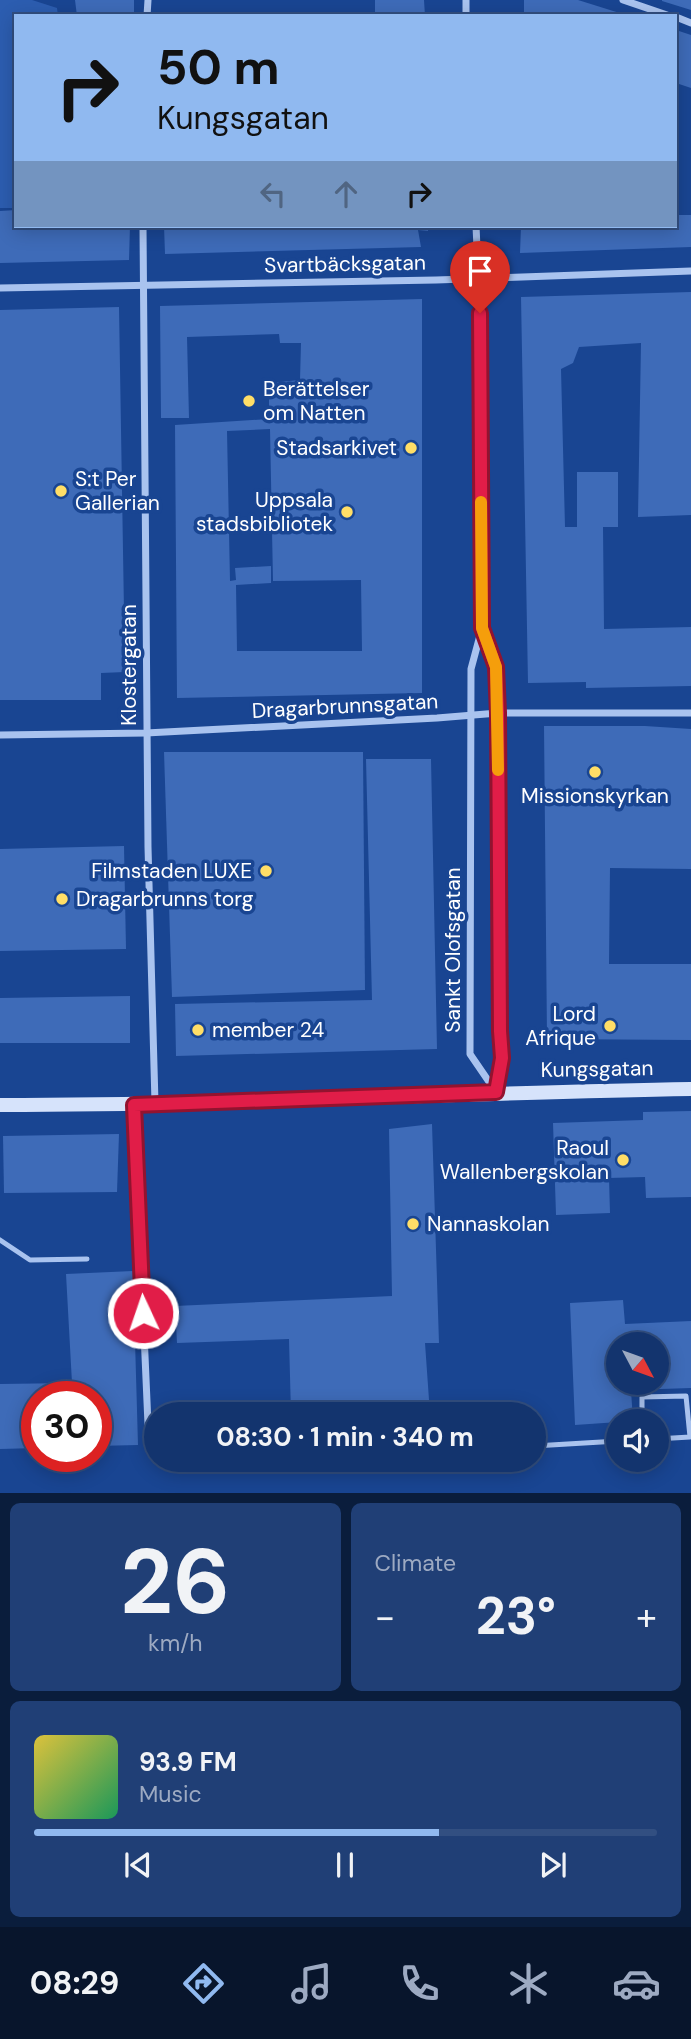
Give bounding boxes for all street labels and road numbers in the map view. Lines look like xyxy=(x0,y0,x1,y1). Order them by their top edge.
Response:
street label: Svartbäcksgatan xyxy=(264,249,426,279)
street label: Klostergatan xyxy=(115,604,143,726)
street label: Dragarbrunnsgatan xyxy=(251,687,439,725)
street label: Sankt Olofsgatan xyxy=(439,867,467,1033)
street label: Kungsgatan xyxy=(540,1054,654,1084)

